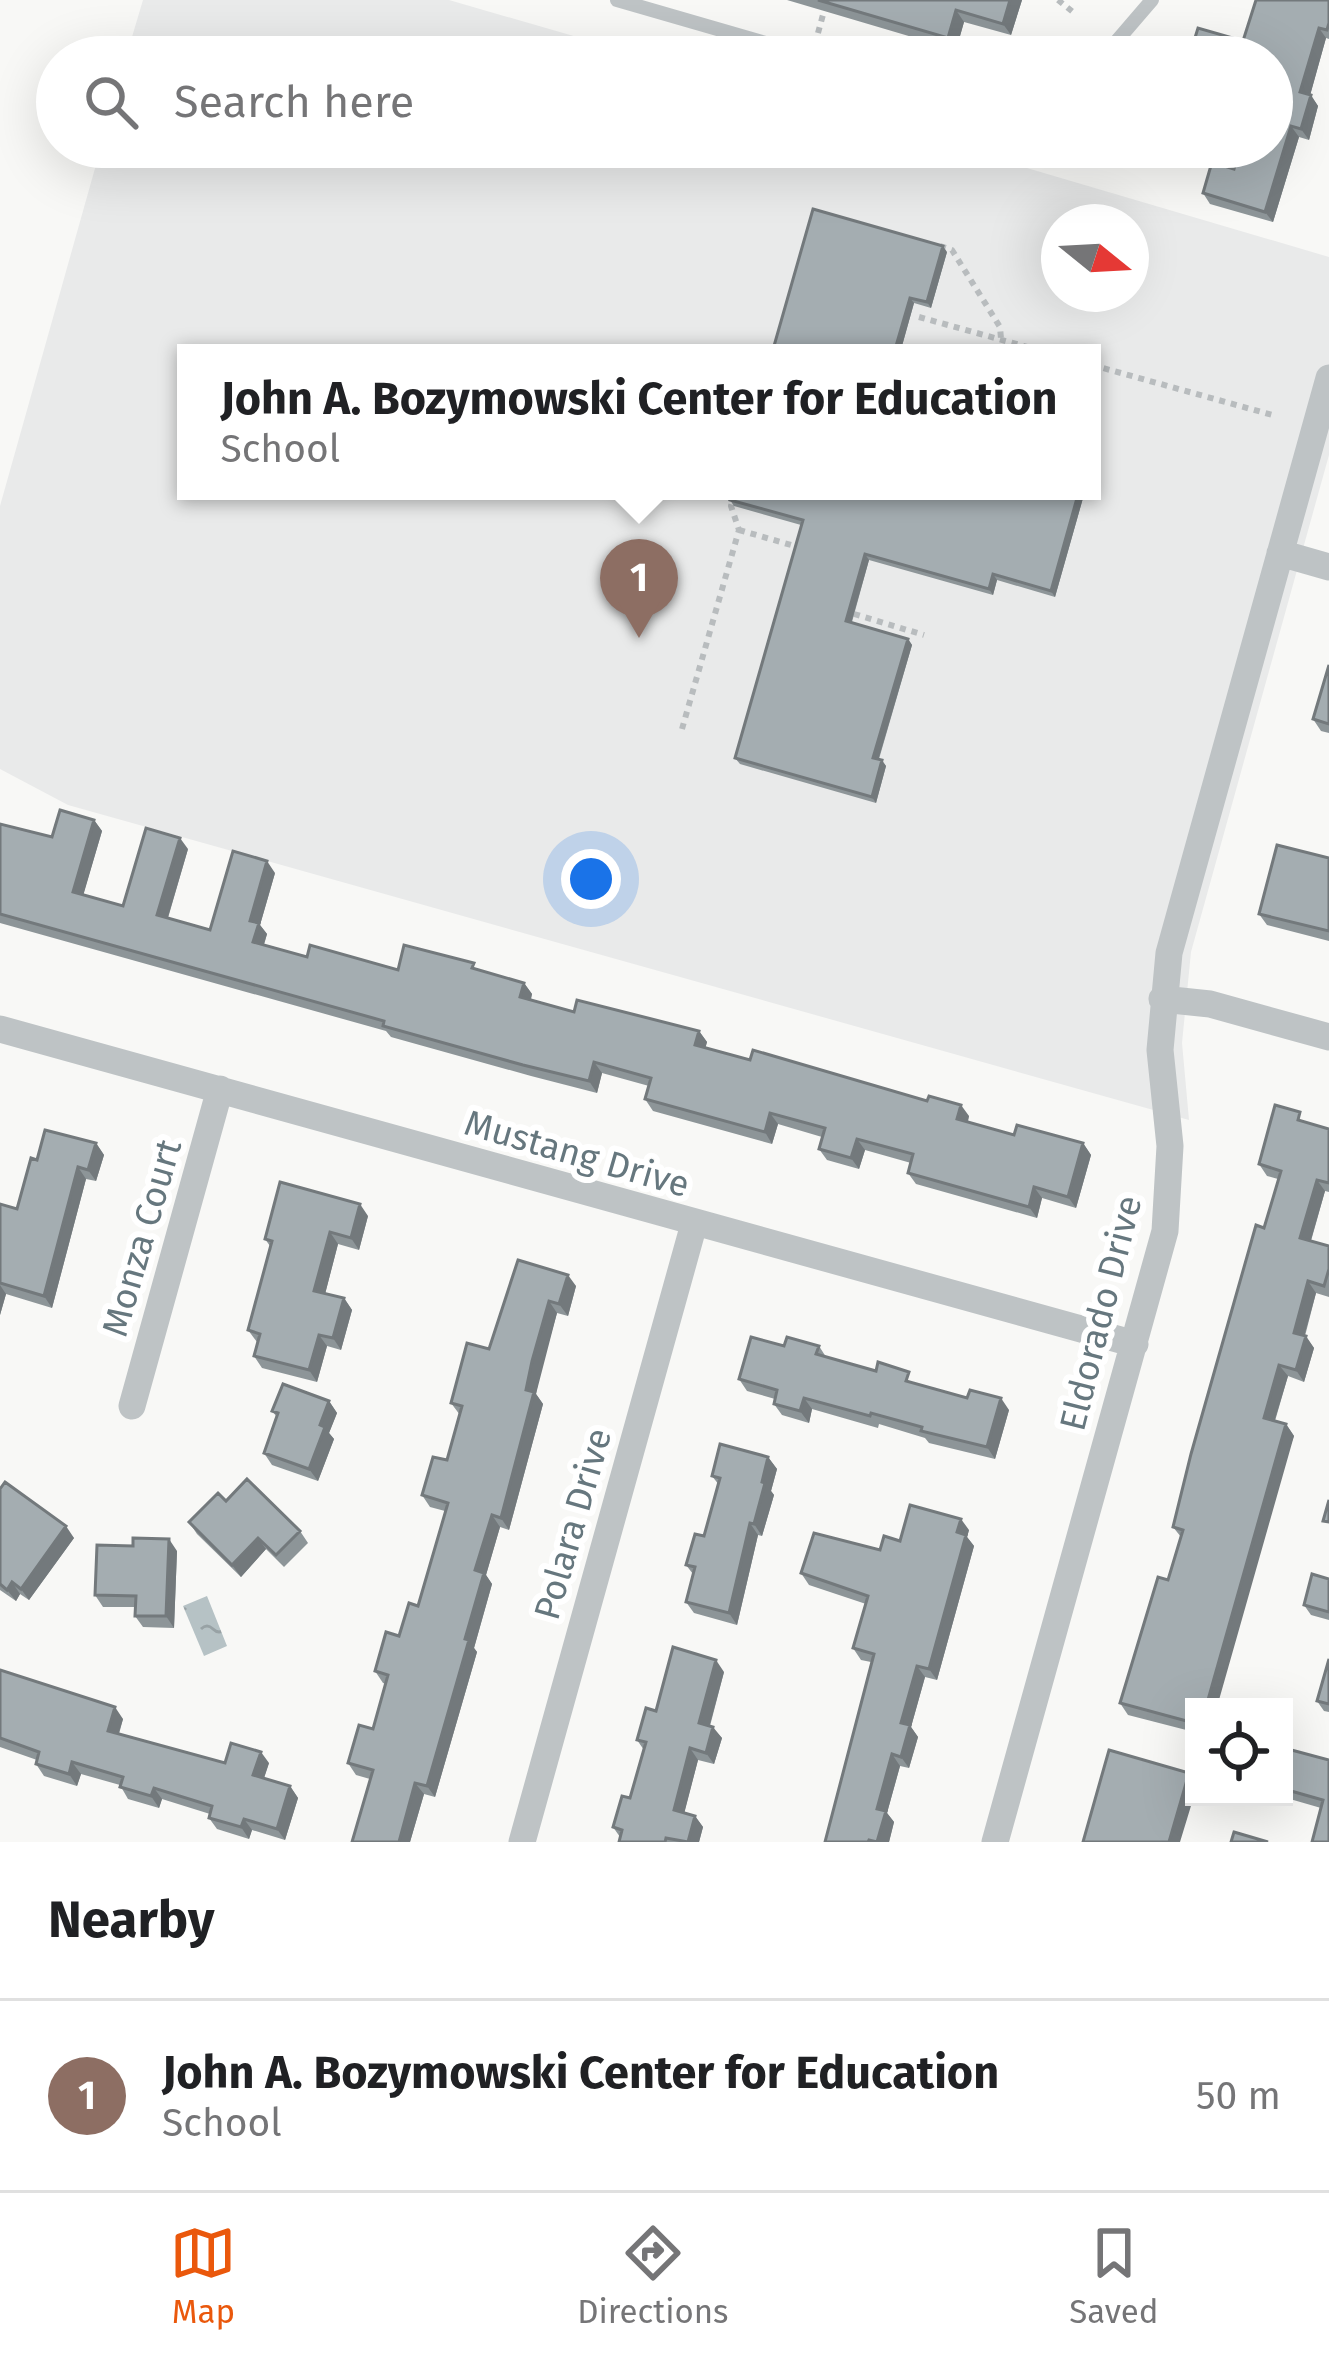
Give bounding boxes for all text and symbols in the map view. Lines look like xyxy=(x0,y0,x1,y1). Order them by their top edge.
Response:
search box xyxy=(36,36,1293,168)
icon: search xyxy=(78,69,144,135)
text: Search here xyxy=(174,75,414,129)
north arrow xyxy=(1041,204,1149,312)
popup xyxy=(177,344,1101,500)
text: John A. Bozymowski Center for Education xyxy=(220,372,1058,426)
text: School xyxy=(220,426,340,472)
pin: 1 xyxy=(600,539,678,638)
your location xyxy=(561,849,621,909)
street label: Mustang Drive xyxy=(459,1101,695,1207)
street label: Monza Court xyxy=(93,1134,191,1342)
street label: Eldorado Drive xyxy=(1051,1191,1151,1435)
street label: Polara Drive xyxy=(525,1423,621,1625)
map controls xyxy=(1185,1698,1293,1806)
button: locate xyxy=(1185,1698,1293,1806)
text: Nearby xyxy=(48,1889,214,1951)
text: John A. Bozymowski Center for Education xyxy=(162,2046,999,2100)
text: 1 xyxy=(78,2073,96,2119)
text: 50 m xyxy=(1196,2073,1281,2119)
text: School xyxy=(162,2100,282,2146)
tab: Map xyxy=(170,2220,236,2332)
tab: Directions xyxy=(577,2220,729,2332)
tab: Saved xyxy=(1069,2220,1159,2332)

